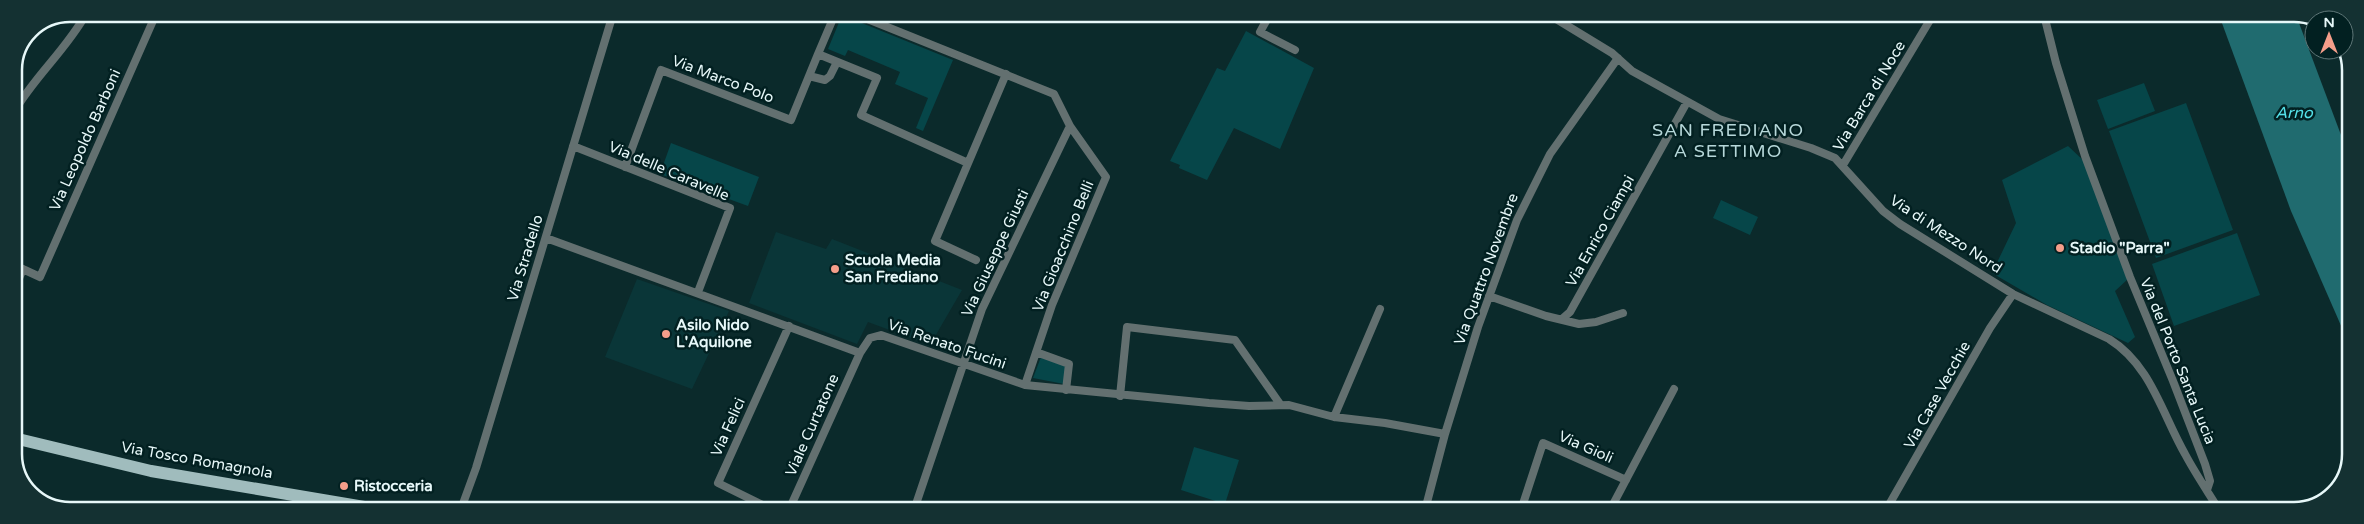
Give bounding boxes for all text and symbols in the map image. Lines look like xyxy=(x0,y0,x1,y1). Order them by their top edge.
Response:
north arrow xyxy=(2304,10,2354,60)
text: N xyxy=(2323,14,2335,31)
street label: Via Barca di Noce xyxy=(1829,38,1909,154)
street label: Via Marco Polo xyxy=(670,51,776,107)
street label: Via Leopoldo Barboni xyxy=(46,66,124,214)
water label: Arno xyxy=(2275,103,2314,123)
district label: SAN FREDIANO A SETTIMO xyxy=(1652,119,1804,162)
street label: Via delle Caravelle xyxy=(606,137,732,205)
street label: Via Enrico Ciampi xyxy=(1562,172,1638,290)
street label: Via Gioacchino Belli xyxy=(1028,178,1098,314)
street label: Via Giuseppe Giusti xyxy=(958,186,1032,320)
street label: Via Quattro Novembre xyxy=(1450,191,1522,347)
street label: Via di Mezzo Nord xyxy=(1887,191,2005,277)
street label: Via Stradello xyxy=(503,212,547,304)
place label: Stadio "Parra" xyxy=(2070,239,2170,257)
marker: Stadio "Parra" xyxy=(2054,242,2066,254)
place label: Scuola Media San Frediano xyxy=(845,251,941,286)
marker: Scuola Media San Frediano xyxy=(829,263,841,275)
street label: Via del Porto Santa Lucia xyxy=(2136,275,2220,447)
street label: Via Renato Fucini xyxy=(886,315,1008,373)
place label: Asilo Nido L'Aquilone xyxy=(676,316,752,352)
marker: Asilo Nido L'Aquilone xyxy=(660,328,672,340)
street label: Via Case Vecchie xyxy=(1900,338,1974,452)
street label: Viale Curtatone xyxy=(781,371,843,479)
street label: Via Felici xyxy=(707,395,749,459)
street label: Via Gioli xyxy=(1556,427,1616,467)
street label: Via Tosco Romagnola xyxy=(120,438,274,482)
place label: Ristocceria xyxy=(354,477,433,495)
marker: Ristocceria xyxy=(338,480,350,492)

